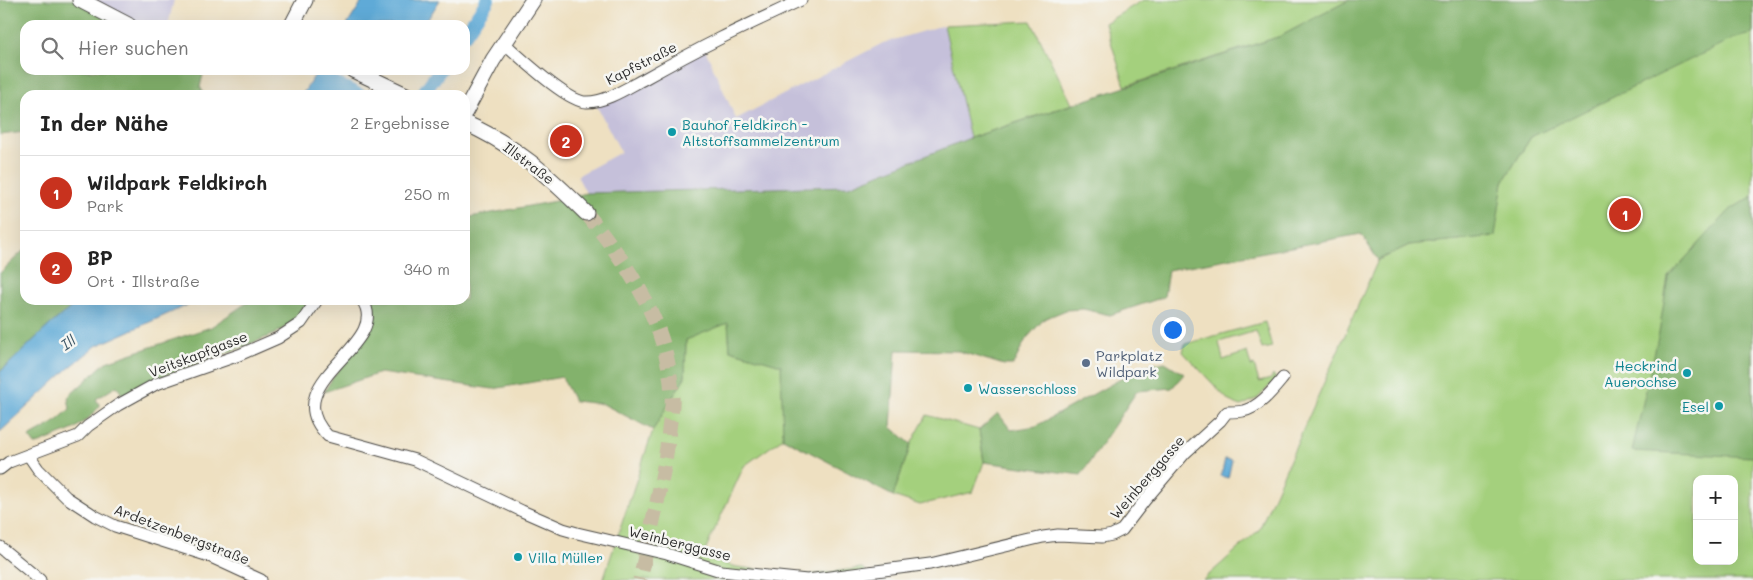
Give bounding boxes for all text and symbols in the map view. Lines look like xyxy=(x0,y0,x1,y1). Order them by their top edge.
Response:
search box xyxy=(20,20,470,75)
icon: search xyxy=(38,34,66,62)
text: Hier suchen xyxy=(78,35,189,60)
street label: Kapfstraße xyxy=(602,37,680,89)
text: In der Nähe xyxy=(40,109,168,136)
text: 2 Ergebnisse xyxy=(350,112,450,133)
place label: Bauhof Feldkirch - Altstoffsammelzentrum xyxy=(682,115,840,150)
pin: 2 xyxy=(550,122,582,160)
marker: Bauhof Feldkirch - Altstoffsammelzentrum xyxy=(666,126,678,138)
street label: Illstraße xyxy=(500,138,558,188)
text: Wildpark Feldkirch xyxy=(87,170,267,195)
text: 1 xyxy=(52,183,60,204)
text: 250 m xyxy=(404,183,450,204)
text: Park xyxy=(87,195,123,216)
pin: 1 xyxy=(1609,195,1641,233)
text: BP xyxy=(87,245,113,270)
text: 2 xyxy=(52,258,60,279)
text: 340 m xyxy=(403,258,450,279)
text: Ort · Illstraße xyxy=(87,270,200,291)
your location xyxy=(1160,317,1186,343)
street label: Veitskapfgasse xyxy=(146,326,250,382)
water label: Ill xyxy=(57,330,80,354)
place label: Parkplatz Wildpark xyxy=(1096,346,1163,381)
place label: Heckrind Auerochse xyxy=(1604,356,1677,391)
marker: Parkplatz Wildpark xyxy=(1080,357,1092,369)
marker: Heckrind Auerochse xyxy=(1681,367,1693,379)
place label: Wasserschloss xyxy=(978,379,1077,398)
marker: Wasserschloss xyxy=(962,382,974,394)
place label: Esel xyxy=(1682,397,1709,416)
marker: Esel xyxy=(1713,400,1725,412)
street label: Weinberggasse xyxy=(1105,431,1189,523)
map controls xyxy=(1693,475,1738,565)
button: + xyxy=(1693,475,1738,520)
street label: Ardetzenbergstraße xyxy=(112,499,252,569)
button: − xyxy=(1693,520,1738,565)
street label: Weinberggasse xyxy=(627,521,733,565)
place label: Villa Müller xyxy=(528,548,603,567)
marker: Villa Müller xyxy=(512,551,524,563)

